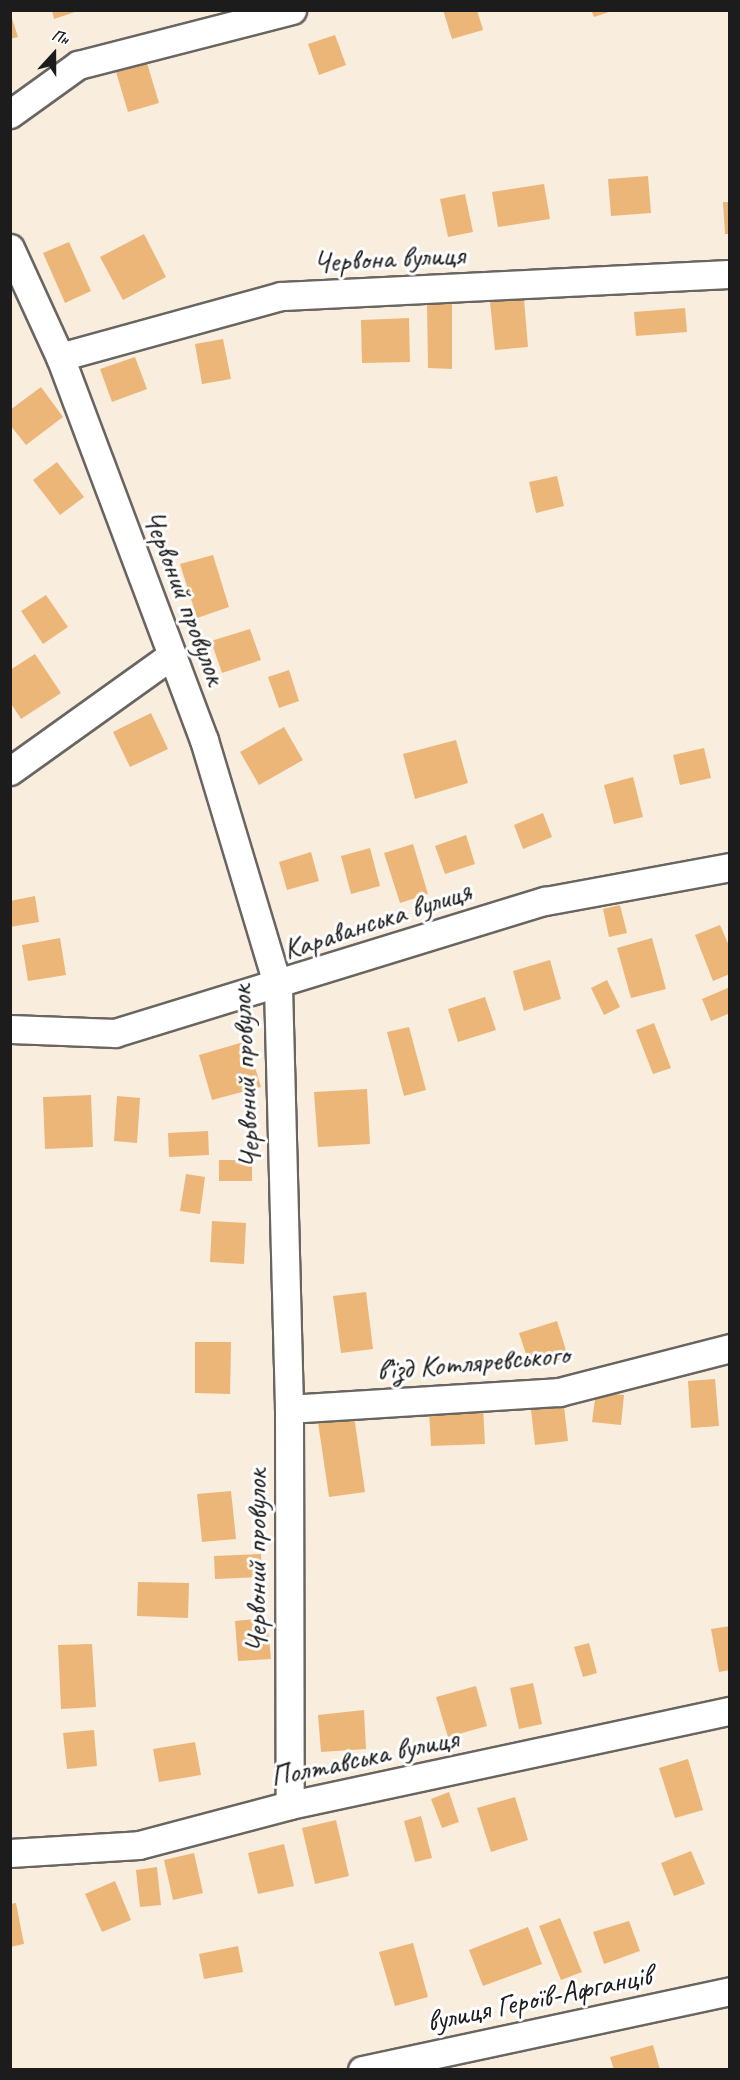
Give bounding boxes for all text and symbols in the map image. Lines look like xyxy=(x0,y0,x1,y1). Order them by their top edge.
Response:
north arrow xyxy=(24,24,84,84)
text: Пн xyxy=(49,25,72,50)
street label: Червона вулиця xyxy=(312,236,466,280)
street label: Червоний провулок xyxy=(135,505,235,689)
street label: Караванська вулиця xyxy=(278,872,476,968)
street label: Червоний провулок xyxy=(222,984,268,1170)
street label: в’їзд Котляревського xyxy=(376,1336,570,1388)
street label: Червоний провулок xyxy=(238,1469,274,1653)
street label: Полтавська вулиця xyxy=(267,1720,461,1794)
street label: вулиця Героїв-Афганців xyxy=(423,1957,655,2039)

